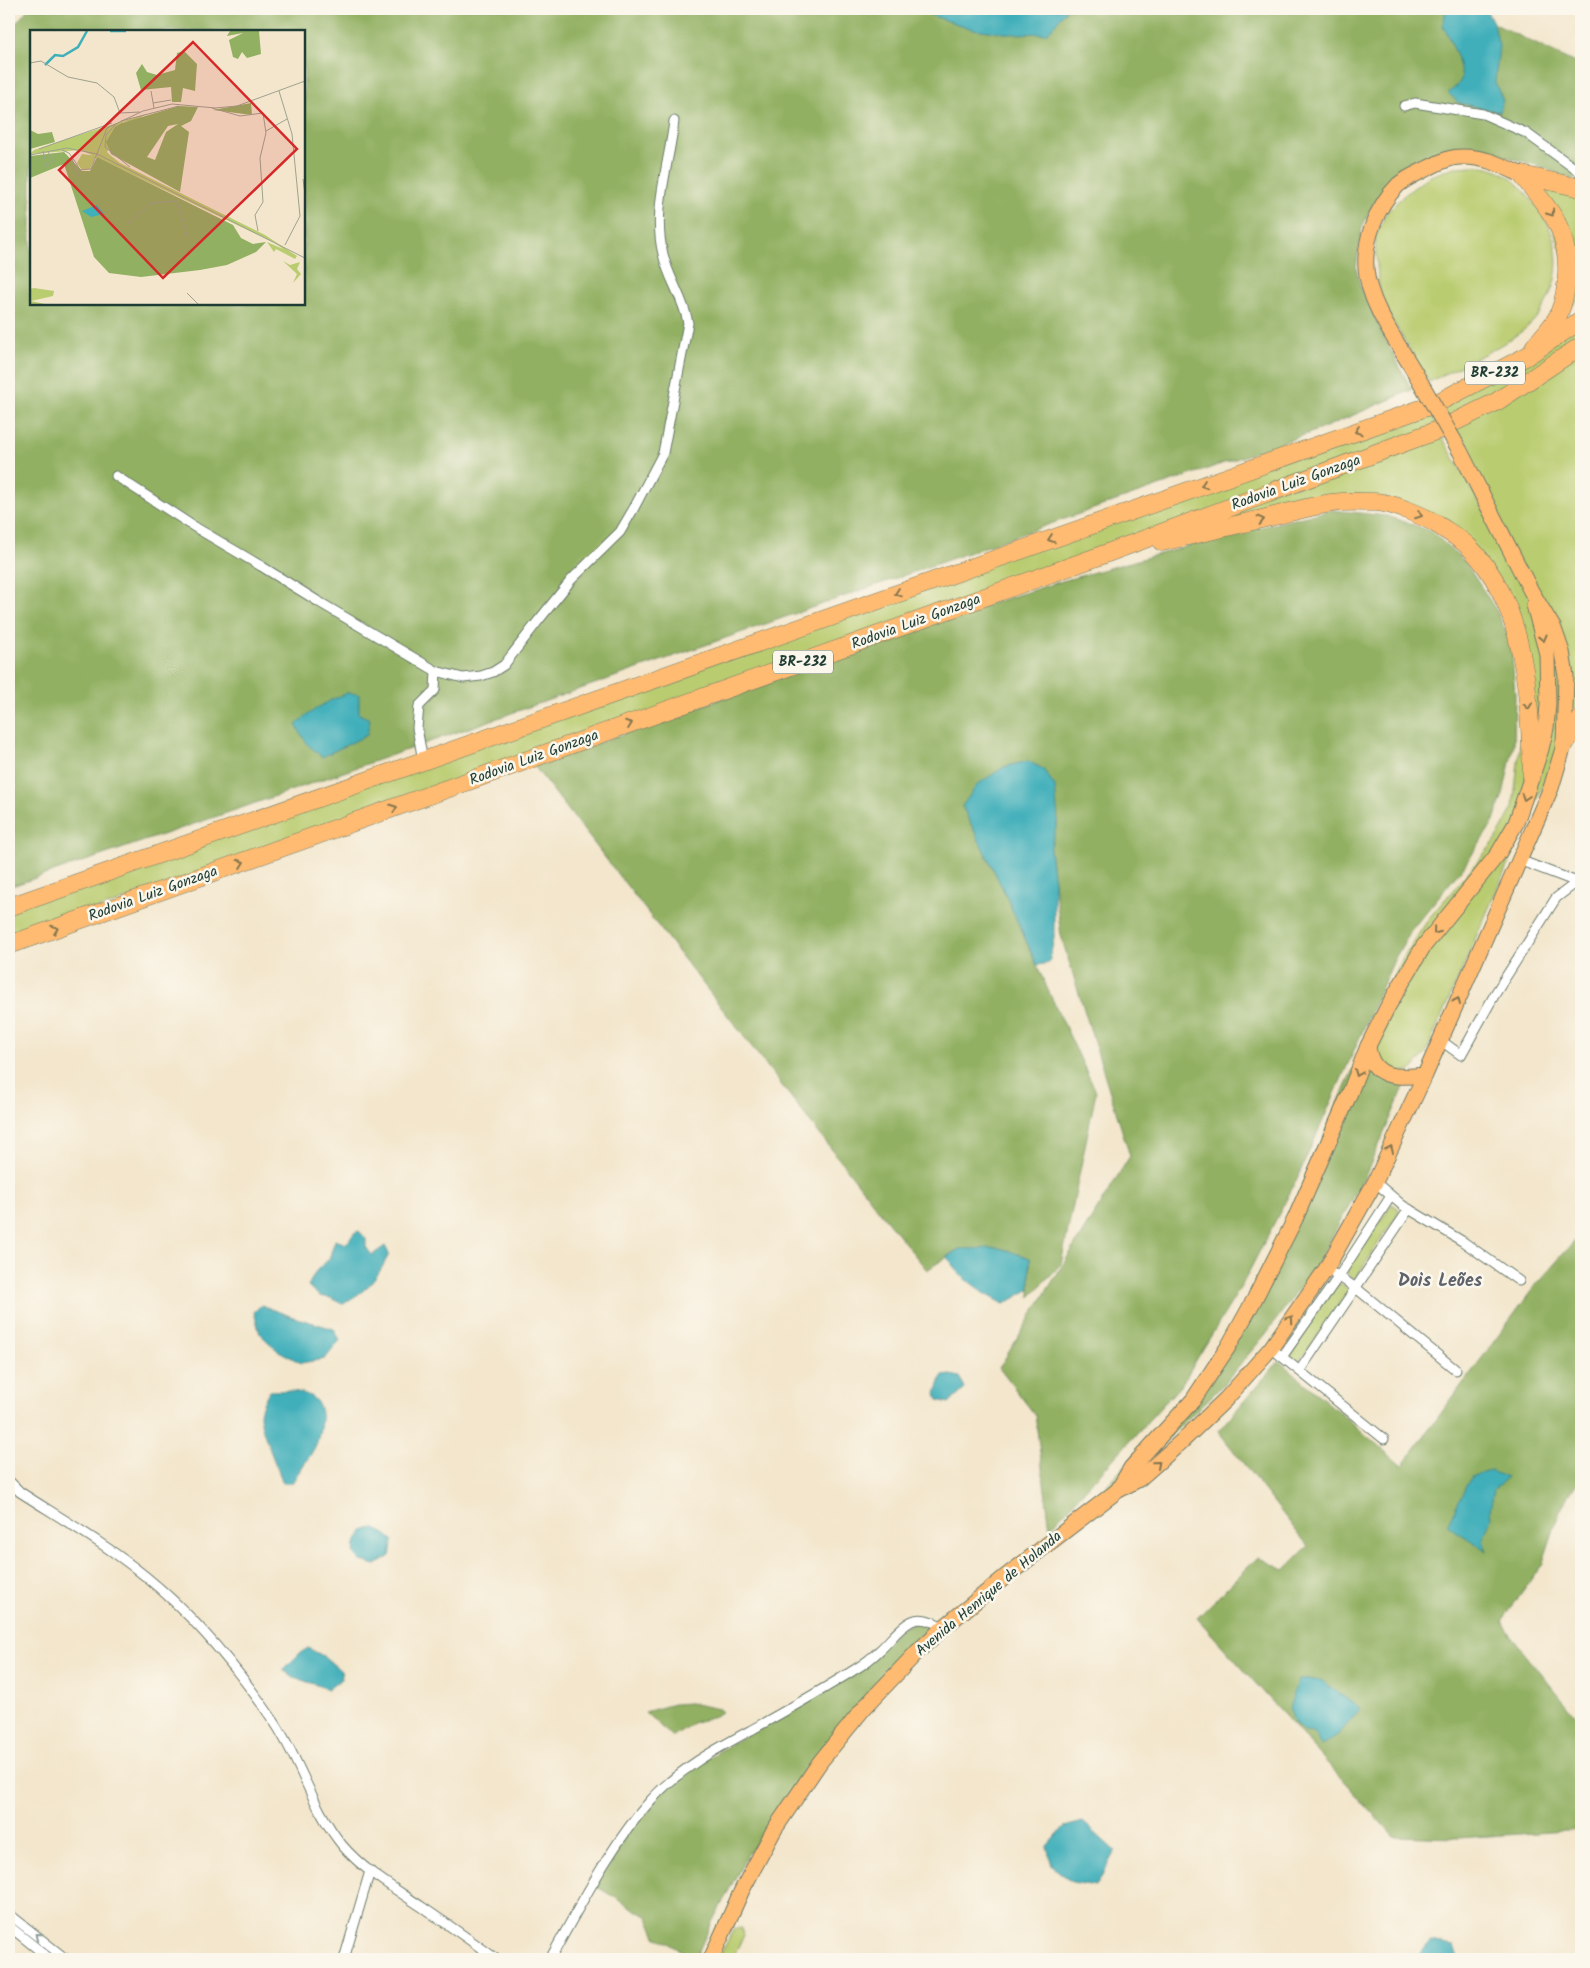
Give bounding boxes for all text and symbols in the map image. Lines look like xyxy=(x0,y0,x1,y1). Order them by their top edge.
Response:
inset map xyxy=(30,30,305,305)
one-way arrow xyxy=(1545,208,1554,217)
road number: BR-232 xyxy=(1465,362,1525,384)
one-way arrow xyxy=(1354,425,1362,435)
street label: Rodovia Luiz Gonzaga xyxy=(1228,448,1364,518)
one-way arrow xyxy=(1201,479,1209,489)
one-way arrow xyxy=(1414,509,1423,519)
one-way arrow xyxy=(1256,515,1265,526)
one-way arrow xyxy=(1047,533,1056,543)
street label: Rodovia Luiz Gonzaga xyxy=(848,587,984,657)
one-way arrow xyxy=(894,587,903,597)
one-way arrow xyxy=(1537,634,1548,643)
road number: BR-232 xyxy=(773,650,833,674)
one-way arrow xyxy=(1522,702,1533,710)
one-way arrow xyxy=(624,720,633,730)
street label: Rodovia Luiz Gonzaga xyxy=(466,723,602,793)
one-way arrow xyxy=(1521,792,1531,801)
one-way arrow xyxy=(389,804,398,814)
street label: Rodovia Luiz Gonzaga xyxy=(85,859,221,929)
one-way arrow xyxy=(236,859,245,869)
one-way arrow xyxy=(50,925,58,935)
one-way arrow xyxy=(1433,925,1441,934)
one-way arrow xyxy=(1451,997,1462,1006)
one-way arrow xyxy=(1353,1068,1364,1077)
one-way arrow xyxy=(1384,1145,1394,1154)
district label: Dois Leões xyxy=(1398,1267,1483,1296)
one-way arrow xyxy=(1284,1315,1294,1324)
one-way arrow xyxy=(1151,1460,1160,1469)
street label: Avenida Henrique de Holanda xyxy=(910,1525,1068,1663)
one-way arrow xyxy=(35,1934,44,1942)

